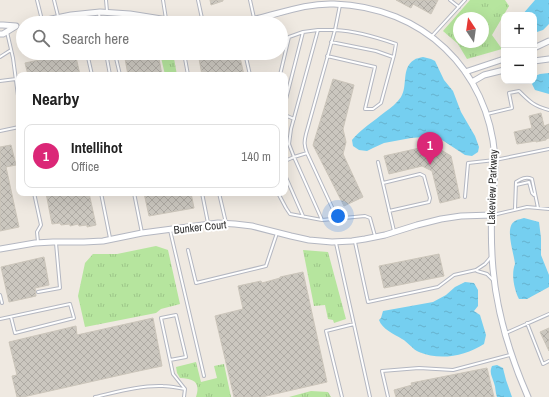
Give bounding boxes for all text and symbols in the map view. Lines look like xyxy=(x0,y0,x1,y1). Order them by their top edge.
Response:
north arrow xyxy=(453,12,489,48)
map controls xyxy=(501,12,537,84)
button: + xyxy=(501,12,537,48)
search box xyxy=(16,16,288,60)
icon: search xyxy=(30,27,52,49)
text: Search here xyxy=(62,28,129,49)
button: − xyxy=(501,48,537,84)
text: Nearby xyxy=(32,87,79,110)
pin: 1 xyxy=(417,132,443,165)
text: Intellihot xyxy=(71,137,122,158)
text: 1 xyxy=(43,148,49,165)
text: 140 m xyxy=(241,148,271,165)
street label: Lakeview Parkway xyxy=(484,149,500,225)
text: Office xyxy=(71,158,99,175)
your location xyxy=(328,206,348,226)
street label: Bunker Court xyxy=(173,217,228,237)

